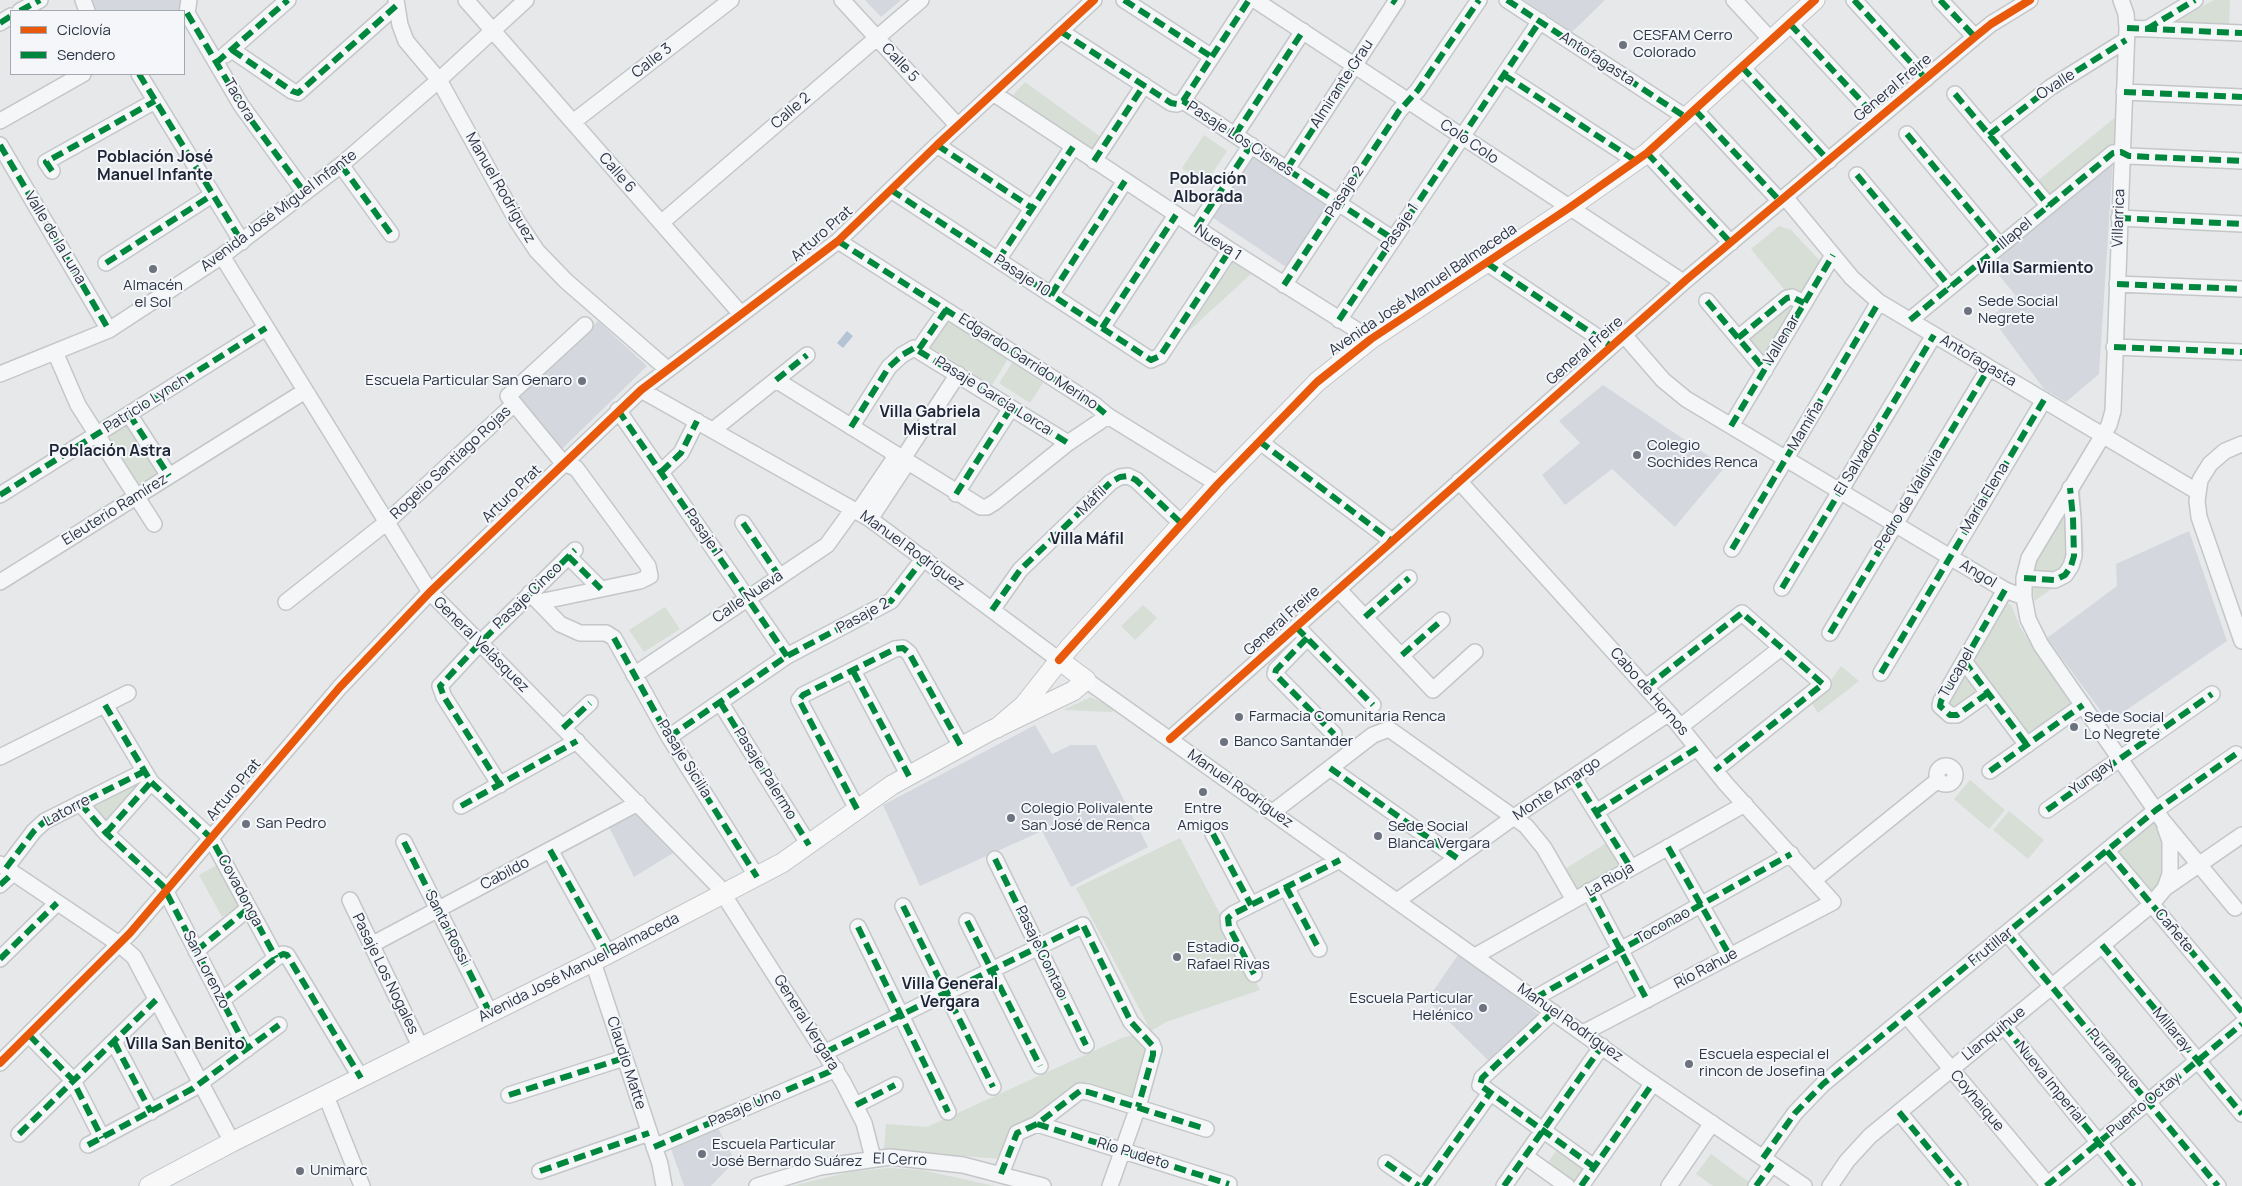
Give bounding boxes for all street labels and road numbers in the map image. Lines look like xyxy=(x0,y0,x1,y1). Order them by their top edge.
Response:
street label: Antofagasta xyxy=(1556,28,1638,90)
street label: Almirante Grau xyxy=(1307,36,1377,132)
street label: Calle 3 xyxy=(628,40,676,82)
street label: Calle 5 xyxy=(878,40,922,86)
street label: General Freire xyxy=(1851,50,1935,126)
street label: Ovalle xyxy=(2033,66,2079,104)
street label: Tacora xyxy=(219,75,259,125)
street label: Calle 2 xyxy=(768,89,814,133)
street label: Pasaje Los Cisnes xyxy=(1183,98,1297,180)
street label: Colo Colo xyxy=(1436,116,1502,168)
street label: Manuel Rodríguez xyxy=(461,130,539,246)
street label: Avenida José Miguel Infante xyxy=(197,146,361,276)
street label: Calle 6 xyxy=(595,149,639,197)
street label: Pasaje 2 xyxy=(1322,163,1368,221)
street label: Valle de la Luna xyxy=(20,188,90,288)
street label: Villarrica xyxy=(2109,188,2129,248)
street label: Pasaje 1 xyxy=(1377,200,1423,256)
street label: Arturo Prat xyxy=(788,202,856,266)
street label: Illapel xyxy=(1994,214,2036,254)
street label: Avenida José Manuel Balmaceda xyxy=(1326,220,1520,360)
street label: Nueva 1 xyxy=(1191,221,1245,265)
street label: Pasaje 10 xyxy=(990,251,1054,301)
street label: Edgardo Garrido Merino xyxy=(955,310,1101,414)
street label: Vallenar xyxy=(1760,312,1804,368)
street label: General Freire xyxy=(1543,313,1627,389)
street label: Antofagasta xyxy=(1937,331,2019,391)
street label: Pasaje García Lorca xyxy=(931,353,1055,439)
street label: Patricio Lynch xyxy=(100,371,192,437)
street label: Mamiña xyxy=(1784,398,1828,454)
street label: Rogelio Santiago Rojas xyxy=(387,402,515,524)
street label: El Salvador xyxy=(1831,425,1885,499)
street label: Pedro de Valdivia xyxy=(1871,445,1947,555)
street label: María Elena xyxy=(1957,459,2013,537)
street label: Arturo Prat xyxy=(479,461,545,527)
street label: Eleuterio Ramírez xyxy=(59,470,171,550)
street label: Máfil xyxy=(1074,483,1110,519)
street label: Pasaje 1 xyxy=(680,505,726,561)
street label: Manuel Rodríguez xyxy=(856,507,968,595)
street label: Angol xyxy=(1956,556,2000,592)
street label: Pasaje Cinco xyxy=(490,559,566,633)
street label: Calle Nueva xyxy=(709,567,787,627)
street label: General Freire xyxy=(1240,582,1324,660)
street label: General Velásquez xyxy=(429,593,533,697)
street label: Pasaje 2 xyxy=(834,594,892,638)
street label: Cabo de Hornos xyxy=(1606,644,1692,740)
street label: Tucapel xyxy=(1935,645,1979,701)
street label: Pasaje Sicilia xyxy=(653,717,715,801)
street label: Pasaje Palermo xyxy=(730,725,800,823)
street label: Manuel Rodríguez xyxy=(1184,746,1296,832)
street label: Monte Amargo xyxy=(1510,753,1604,825)
street label: Arturo Prat xyxy=(203,755,265,825)
street label: Yungay xyxy=(2066,755,2118,799)
street label: Latorre xyxy=(41,791,93,831)
street label: Covadonga xyxy=(214,852,266,930)
street label: Cabildo xyxy=(478,854,532,894)
street label: La Rioja xyxy=(1583,859,1637,901)
street label: Santa Rossi xyxy=(421,888,473,968)
street label: Pasaje Contao xyxy=(1011,903,1071,1001)
street label: Toconao xyxy=(1633,904,1693,948)
street label: Cañete xyxy=(2151,906,2197,956)
street label: Avenida José Manuel Balmaceda xyxy=(476,909,682,1027)
street label: Pasaje Los Nogales xyxy=(348,910,422,1038)
street label: Frutillar xyxy=(1965,924,2017,970)
street label: San Lorenzo xyxy=(179,928,233,1012)
street label: Río Rahue xyxy=(1671,945,1741,993)
street label: General Vergara xyxy=(769,972,843,1074)
street label: Manuel Rodríguez xyxy=(1514,980,1626,1066)
street label: Llanquihue xyxy=(1959,1003,2029,1065)
street label: Millaray xyxy=(2148,1004,2196,1056)
street label: Claudio Matte xyxy=(603,1014,649,1112)
street label: Purranque xyxy=(2083,1026,2143,1092)
street label: Nueva Imperial xyxy=(2011,1038,2089,1128)
street label: Coyhaique xyxy=(1946,1067,2008,1135)
street label: Puerto Octay xyxy=(2103,1069,2185,1141)
street label: Pasaje Uno xyxy=(706,1085,784,1131)
street label: Río Pudeto xyxy=(1094,1134,1172,1174)
street label: El Cerro xyxy=(873,1150,927,1170)

